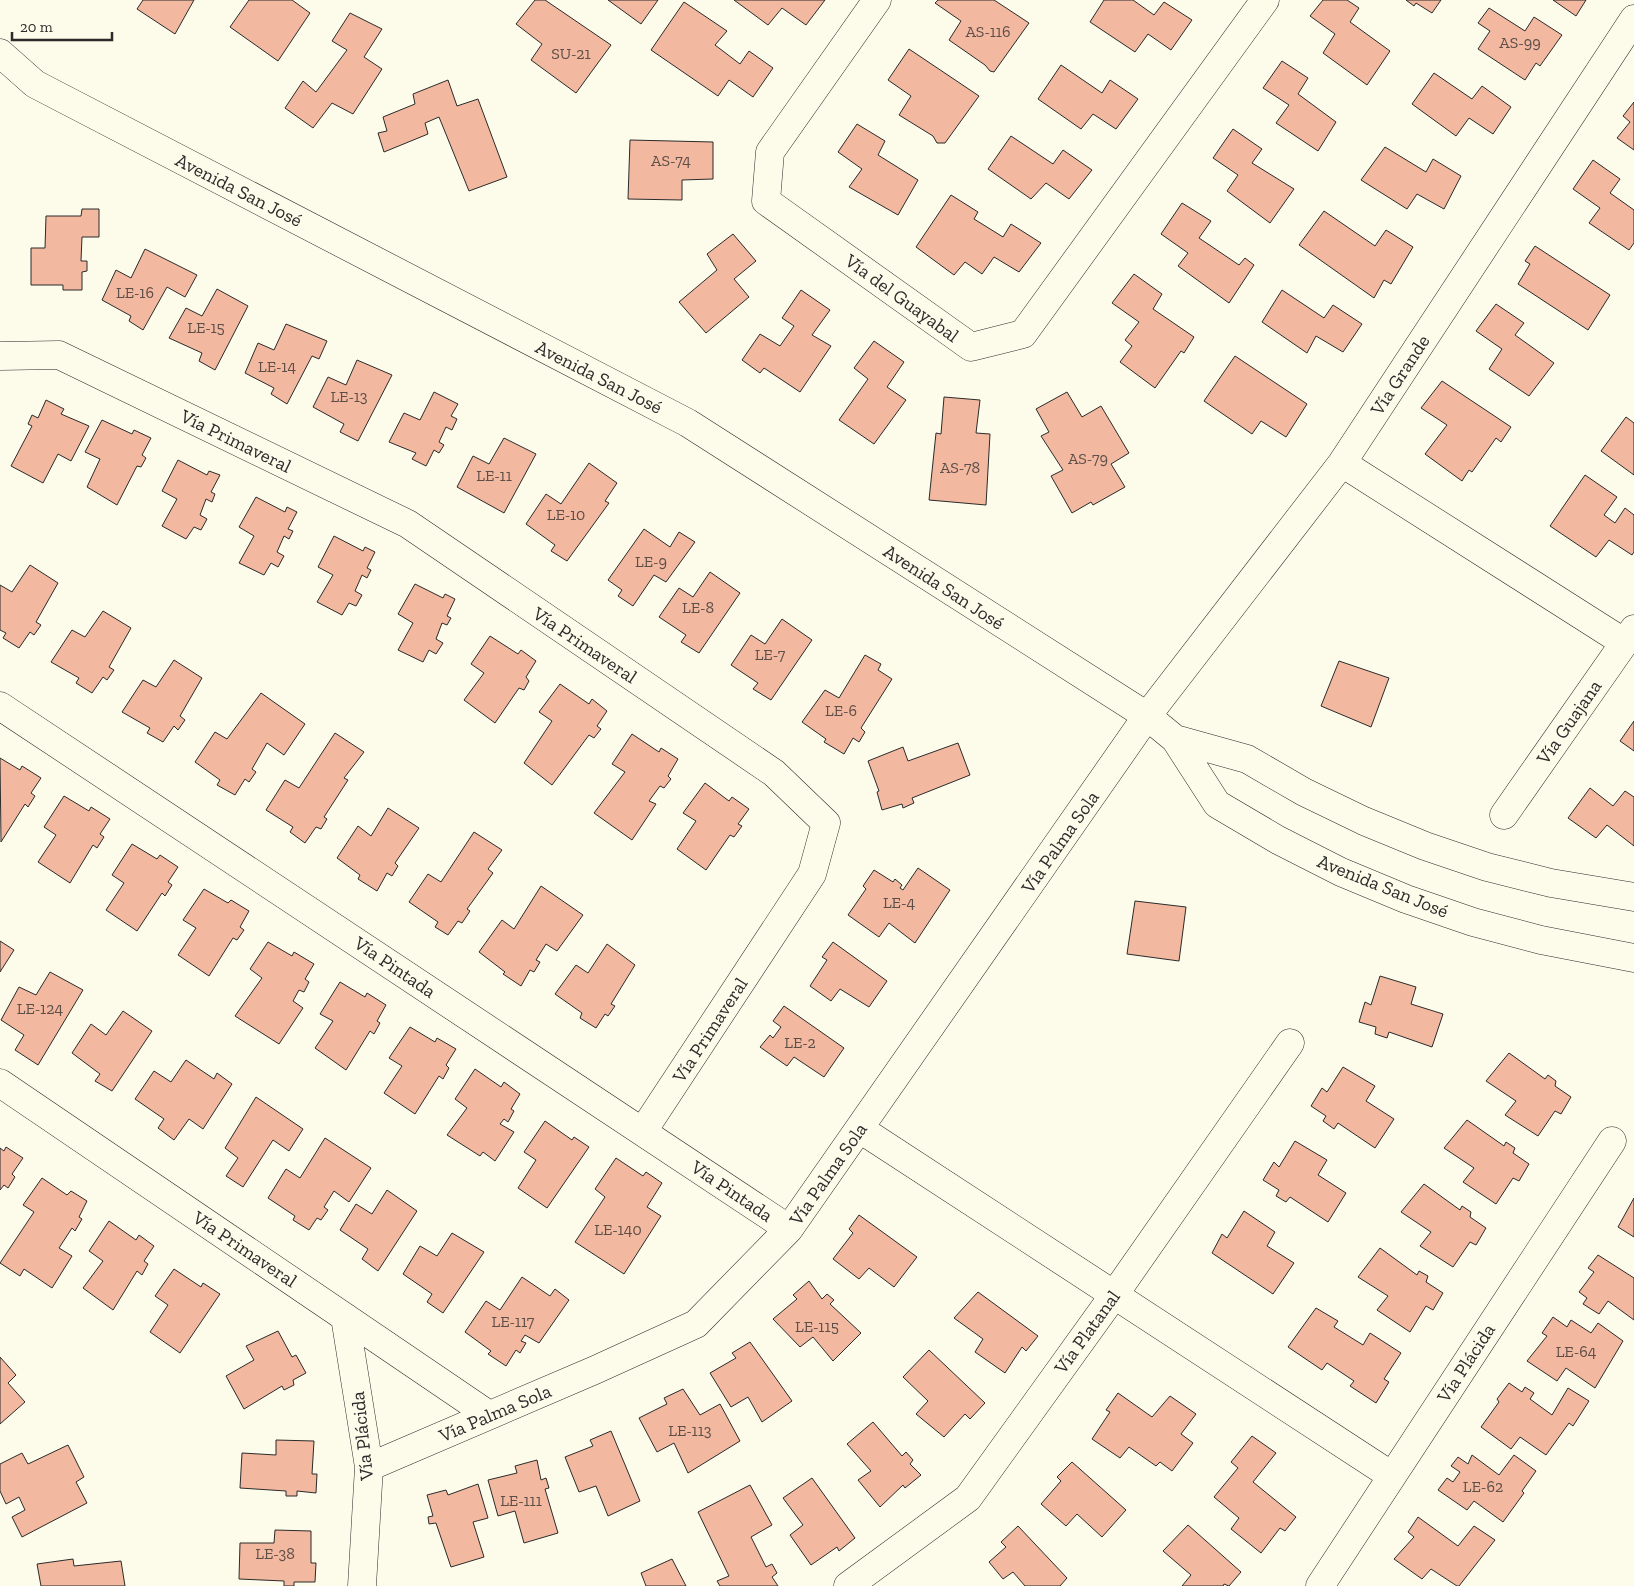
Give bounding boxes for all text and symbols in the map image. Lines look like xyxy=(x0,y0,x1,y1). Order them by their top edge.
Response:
scale bar xyxy=(12,10,112,42)
text: 20 m xyxy=(20,18,53,36)
house number: AS-116 xyxy=(966,22,1010,41)
house number: AS-99 xyxy=(1499,33,1541,52)
house number: SU-21 xyxy=(551,44,591,63)
street label: Avenida San José xyxy=(172,148,306,232)
house number: AS-74 xyxy=(651,151,691,170)
street label: Vía del Guayabal xyxy=(840,248,963,347)
house number: LE-16 xyxy=(116,283,154,302)
house number: LE-15 xyxy=(187,318,225,337)
street label: Vía Grande xyxy=(1365,330,1435,420)
street label: Avenida San José xyxy=(532,335,666,419)
house number: LE-14 xyxy=(258,357,296,376)
house number: LE-13 xyxy=(330,387,368,406)
street label: Vía Primaveral xyxy=(176,404,295,478)
house number: AS-79 xyxy=(1068,449,1108,468)
house number: AS-78 xyxy=(940,458,980,477)
house number: LE-11 xyxy=(476,466,512,485)
house number: LE-10 xyxy=(547,505,585,524)
street label: Avenida San José xyxy=(879,539,1009,635)
house number: LE-9 xyxy=(635,552,667,571)
house number: LE-8 xyxy=(682,598,714,617)
street label: Vía Primaveral xyxy=(528,601,641,688)
house number: LE-7 xyxy=(755,645,786,664)
street label: Vía Guajana xyxy=(1531,675,1606,769)
house number: LE-6 xyxy=(825,701,857,720)
street label: Vía Palma Sola xyxy=(1016,786,1104,898)
street label: Avenida San José xyxy=(1314,849,1452,923)
house number: LE-4 xyxy=(883,893,915,912)
street label: Vía Pintada xyxy=(349,931,440,1003)
street label: Vía Primaveral xyxy=(667,973,752,1088)
house number: LE-124 xyxy=(17,999,64,1018)
house number: LE-2 xyxy=(784,1033,816,1052)
street label: Vía Palma Sola xyxy=(784,1118,872,1230)
street label: Vía Pintada xyxy=(686,1155,777,1227)
street label: Vía Primaveral xyxy=(188,1205,301,1292)
house number: LE-140 xyxy=(594,1220,642,1239)
street label: Vía Platanal xyxy=(1049,1286,1125,1379)
house number: LE-117 xyxy=(492,1312,535,1331)
house number: LE-115 xyxy=(795,1317,839,1336)
street label: Vía Plácida xyxy=(1431,1319,1500,1408)
house number: LE-64 xyxy=(1556,1342,1597,1361)
street label: Vía Palma Sola xyxy=(434,1379,555,1447)
street label: Vía Plácida xyxy=(346,1390,378,1483)
house number: LE-113 xyxy=(668,1421,712,1440)
house number: LE-62 xyxy=(1463,1477,1503,1496)
house number: LE-111 xyxy=(500,1491,542,1510)
house number: LE-38 xyxy=(255,1544,295,1563)

